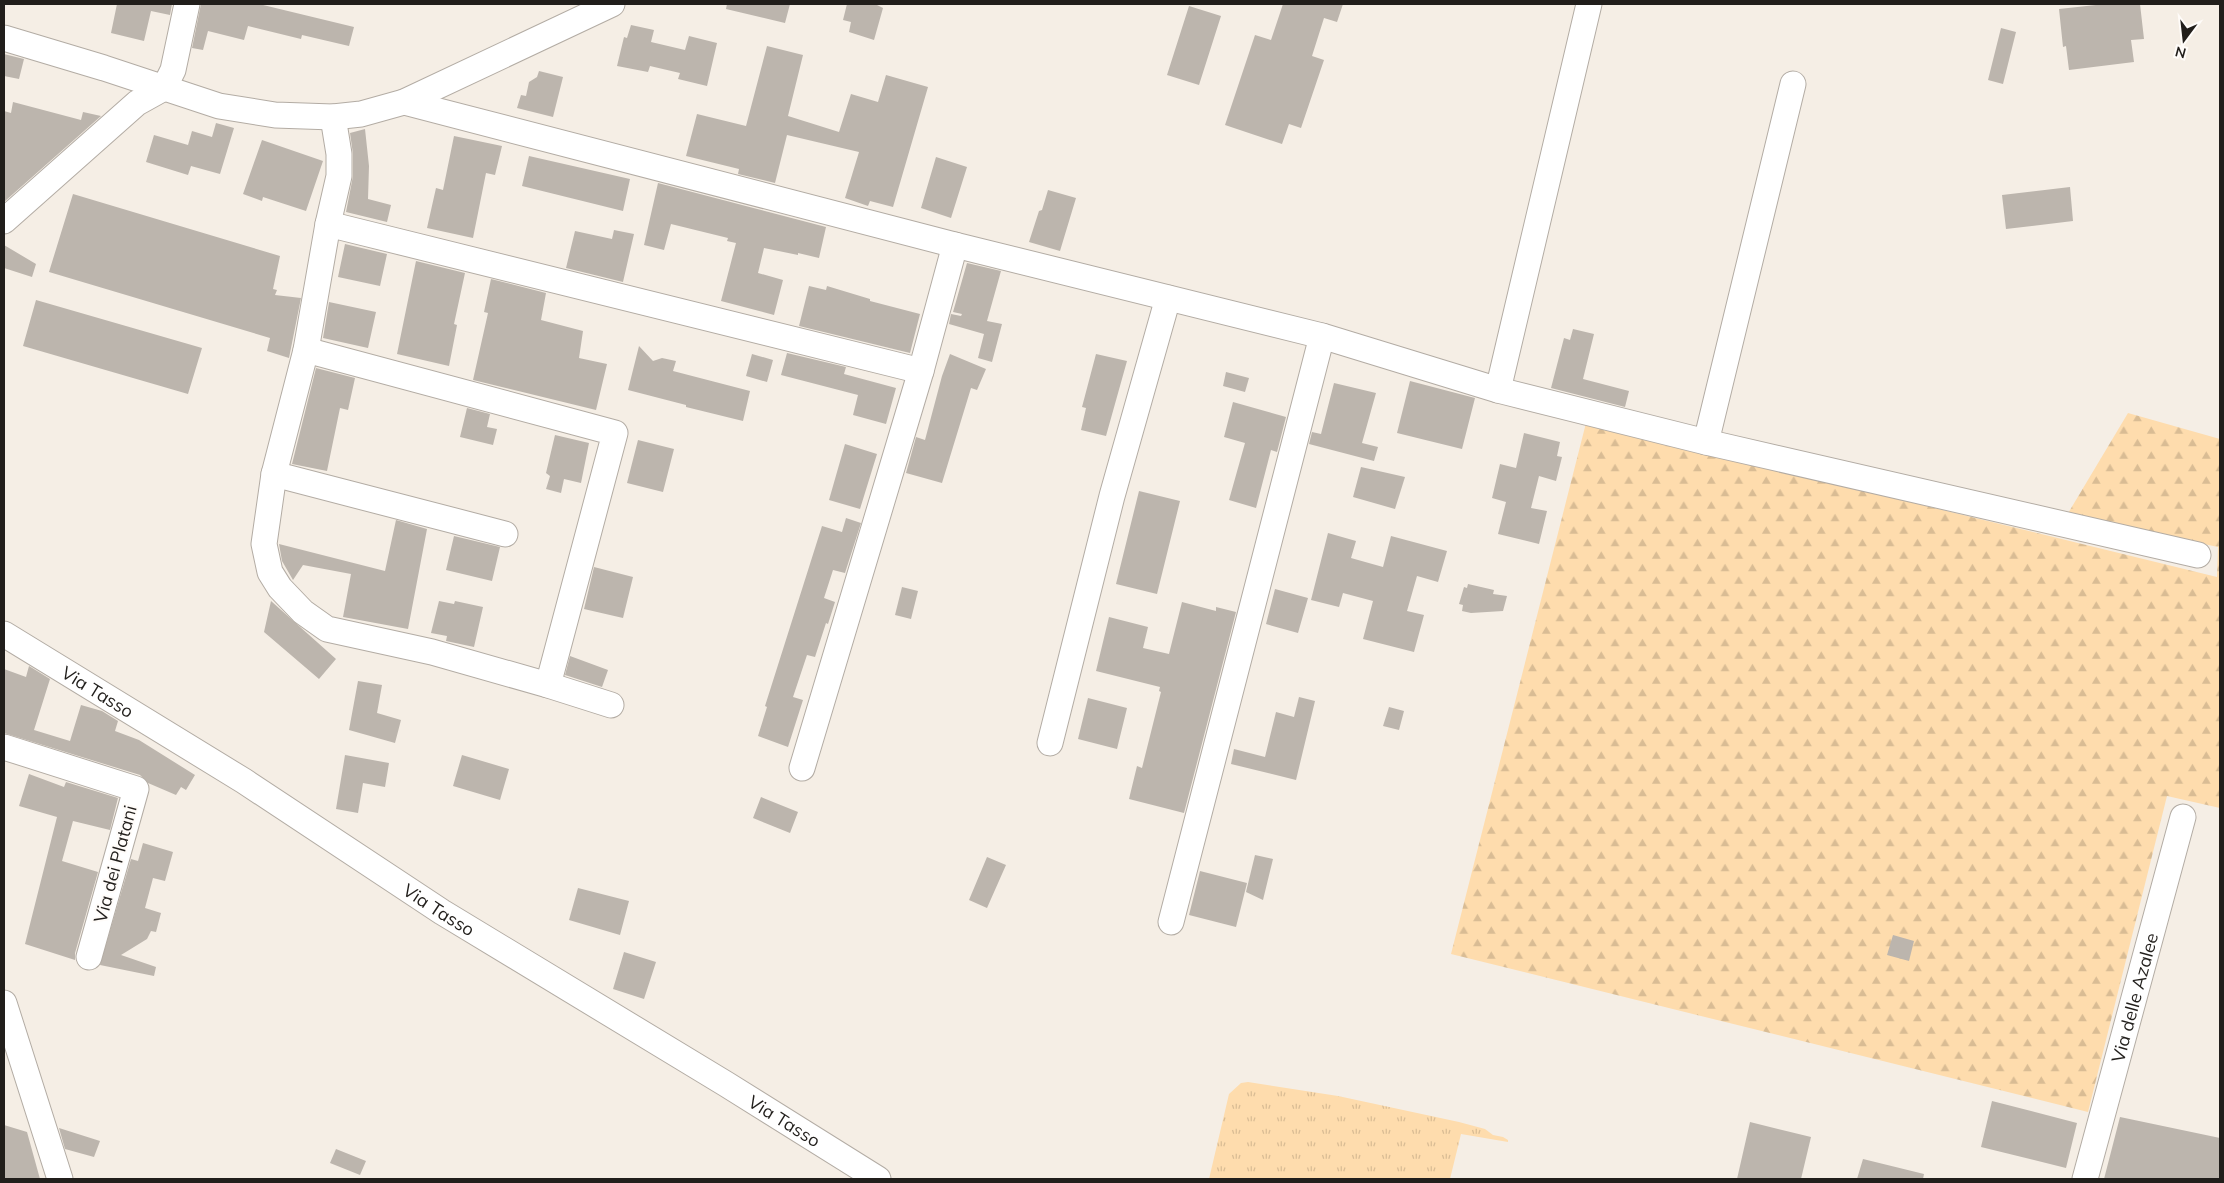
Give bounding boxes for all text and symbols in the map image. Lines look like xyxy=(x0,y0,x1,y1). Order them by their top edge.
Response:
north arrow xyxy=(2159,15,2209,65)
text: N xyxy=(2173,42,2188,63)
street label: Via Tasso xyxy=(57,661,138,722)
street label: Via dei Platani xyxy=(88,803,142,925)
street label: Via Tasso xyxy=(399,878,479,941)
street label: Via delle Azalee xyxy=(2106,930,2163,1065)
street label: Via Tasso xyxy=(744,1089,825,1152)

